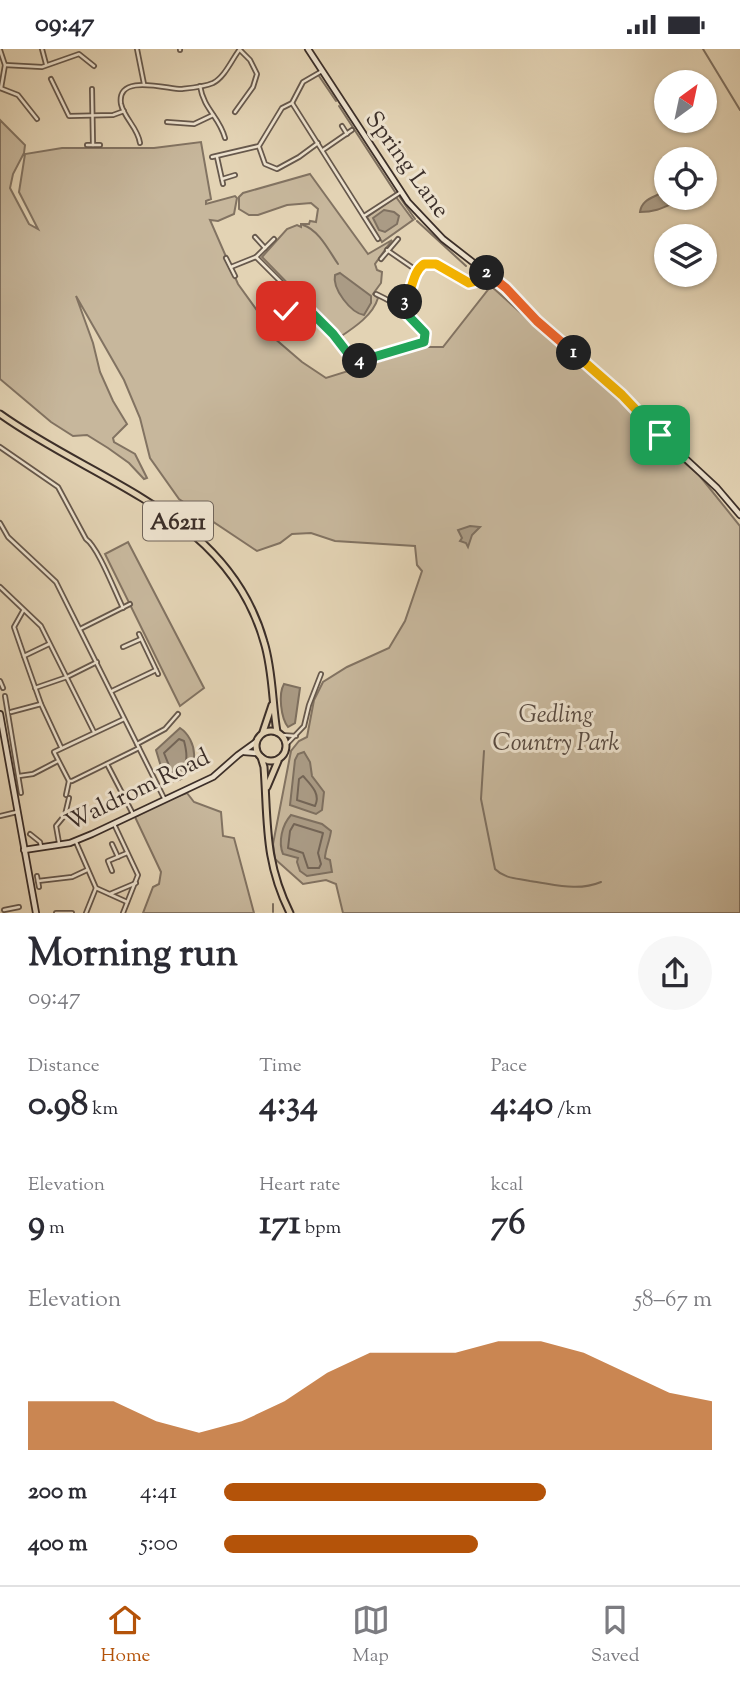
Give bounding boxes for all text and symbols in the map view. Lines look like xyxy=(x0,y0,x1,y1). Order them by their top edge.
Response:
text: 09:47 xyxy=(35,6,94,43)
north arrow xyxy=(654,70,718,133)
map controls xyxy=(654,70,717,287)
street label: Spring Lane xyxy=(356,105,457,226)
button: locate xyxy=(654,147,717,210)
button: layers xyxy=(654,224,717,287)
pin: 2 xyxy=(470,255,504,291)
text: 2 xyxy=(482,259,491,286)
pin xyxy=(256,281,316,341)
pin: 3 xyxy=(388,285,422,319)
text: 3 xyxy=(401,288,408,315)
icon: check xyxy=(267,292,305,330)
pin: 1 xyxy=(556,335,592,371)
text: 1 xyxy=(570,339,577,366)
pin: 4 xyxy=(342,343,378,379)
text: 4 xyxy=(355,347,364,374)
pin xyxy=(630,405,690,465)
icon: arrive xyxy=(641,416,679,454)
road number: A6211 xyxy=(143,501,213,541)
park label: Gedling Country Park xyxy=(493,699,620,761)
street label: Waldrom Road xyxy=(60,741,216,841)
text: Morning run xyxy=(28,929,238,983)
button: share xyxy=(638,936,712,1010)
text: 09:47 xyxy=(28,982,80,1015)
text: Distance xyxy=(28,1053,100,1080)
text: Time xyxy=(259,1053,302,1080)
text: Pace xyxy=(491,1053,527,1080)
text: 0.98 xyxy=(28,1080,88,1131)
text: 4:34 xyxy=(259,1080,318,1131)
text: 4:40 xyxy=(491,1080,553,1131)
text: km xyxy=(88,1096,118,1123)
text: /km xyxy=(553,1096,592,1123)
text: Elevation xyxy=(28,1172,105,1199)
text: Heart rate xyxy=(259,1172,340,1199)
text: kcal xyxy=(491,1172,523,1199)
text: 9 xyxy=(28,1199,45,1250)
text: 171 xyxy=(259,1199,301,1250)
text: 76 xyxy=(491,1199,526,1250)
text: m xyxy=(45,1215,65,1242)
text: bpm xyxy=(301,1215,341,1242)
text: Elevation xyxy=(28,1284,121,1317)
text: 58–67 m xyxy=(634,1284,712,1317)
text: 200 m xyxy=(28,1476,87,1509)
text: 4:41 xyxy=(140,1476,177,1509)
text: 400 m xyxy=(28,1528,88,1561)
text: 5:00 xyxy=(140,1528,178,1561)
tab: Home xyxy=(101,1601,150,1670)
tab: Map xyxy=(352,1601,390,1670)
tab: Saved xyxy=(591,1601,639,1670)

